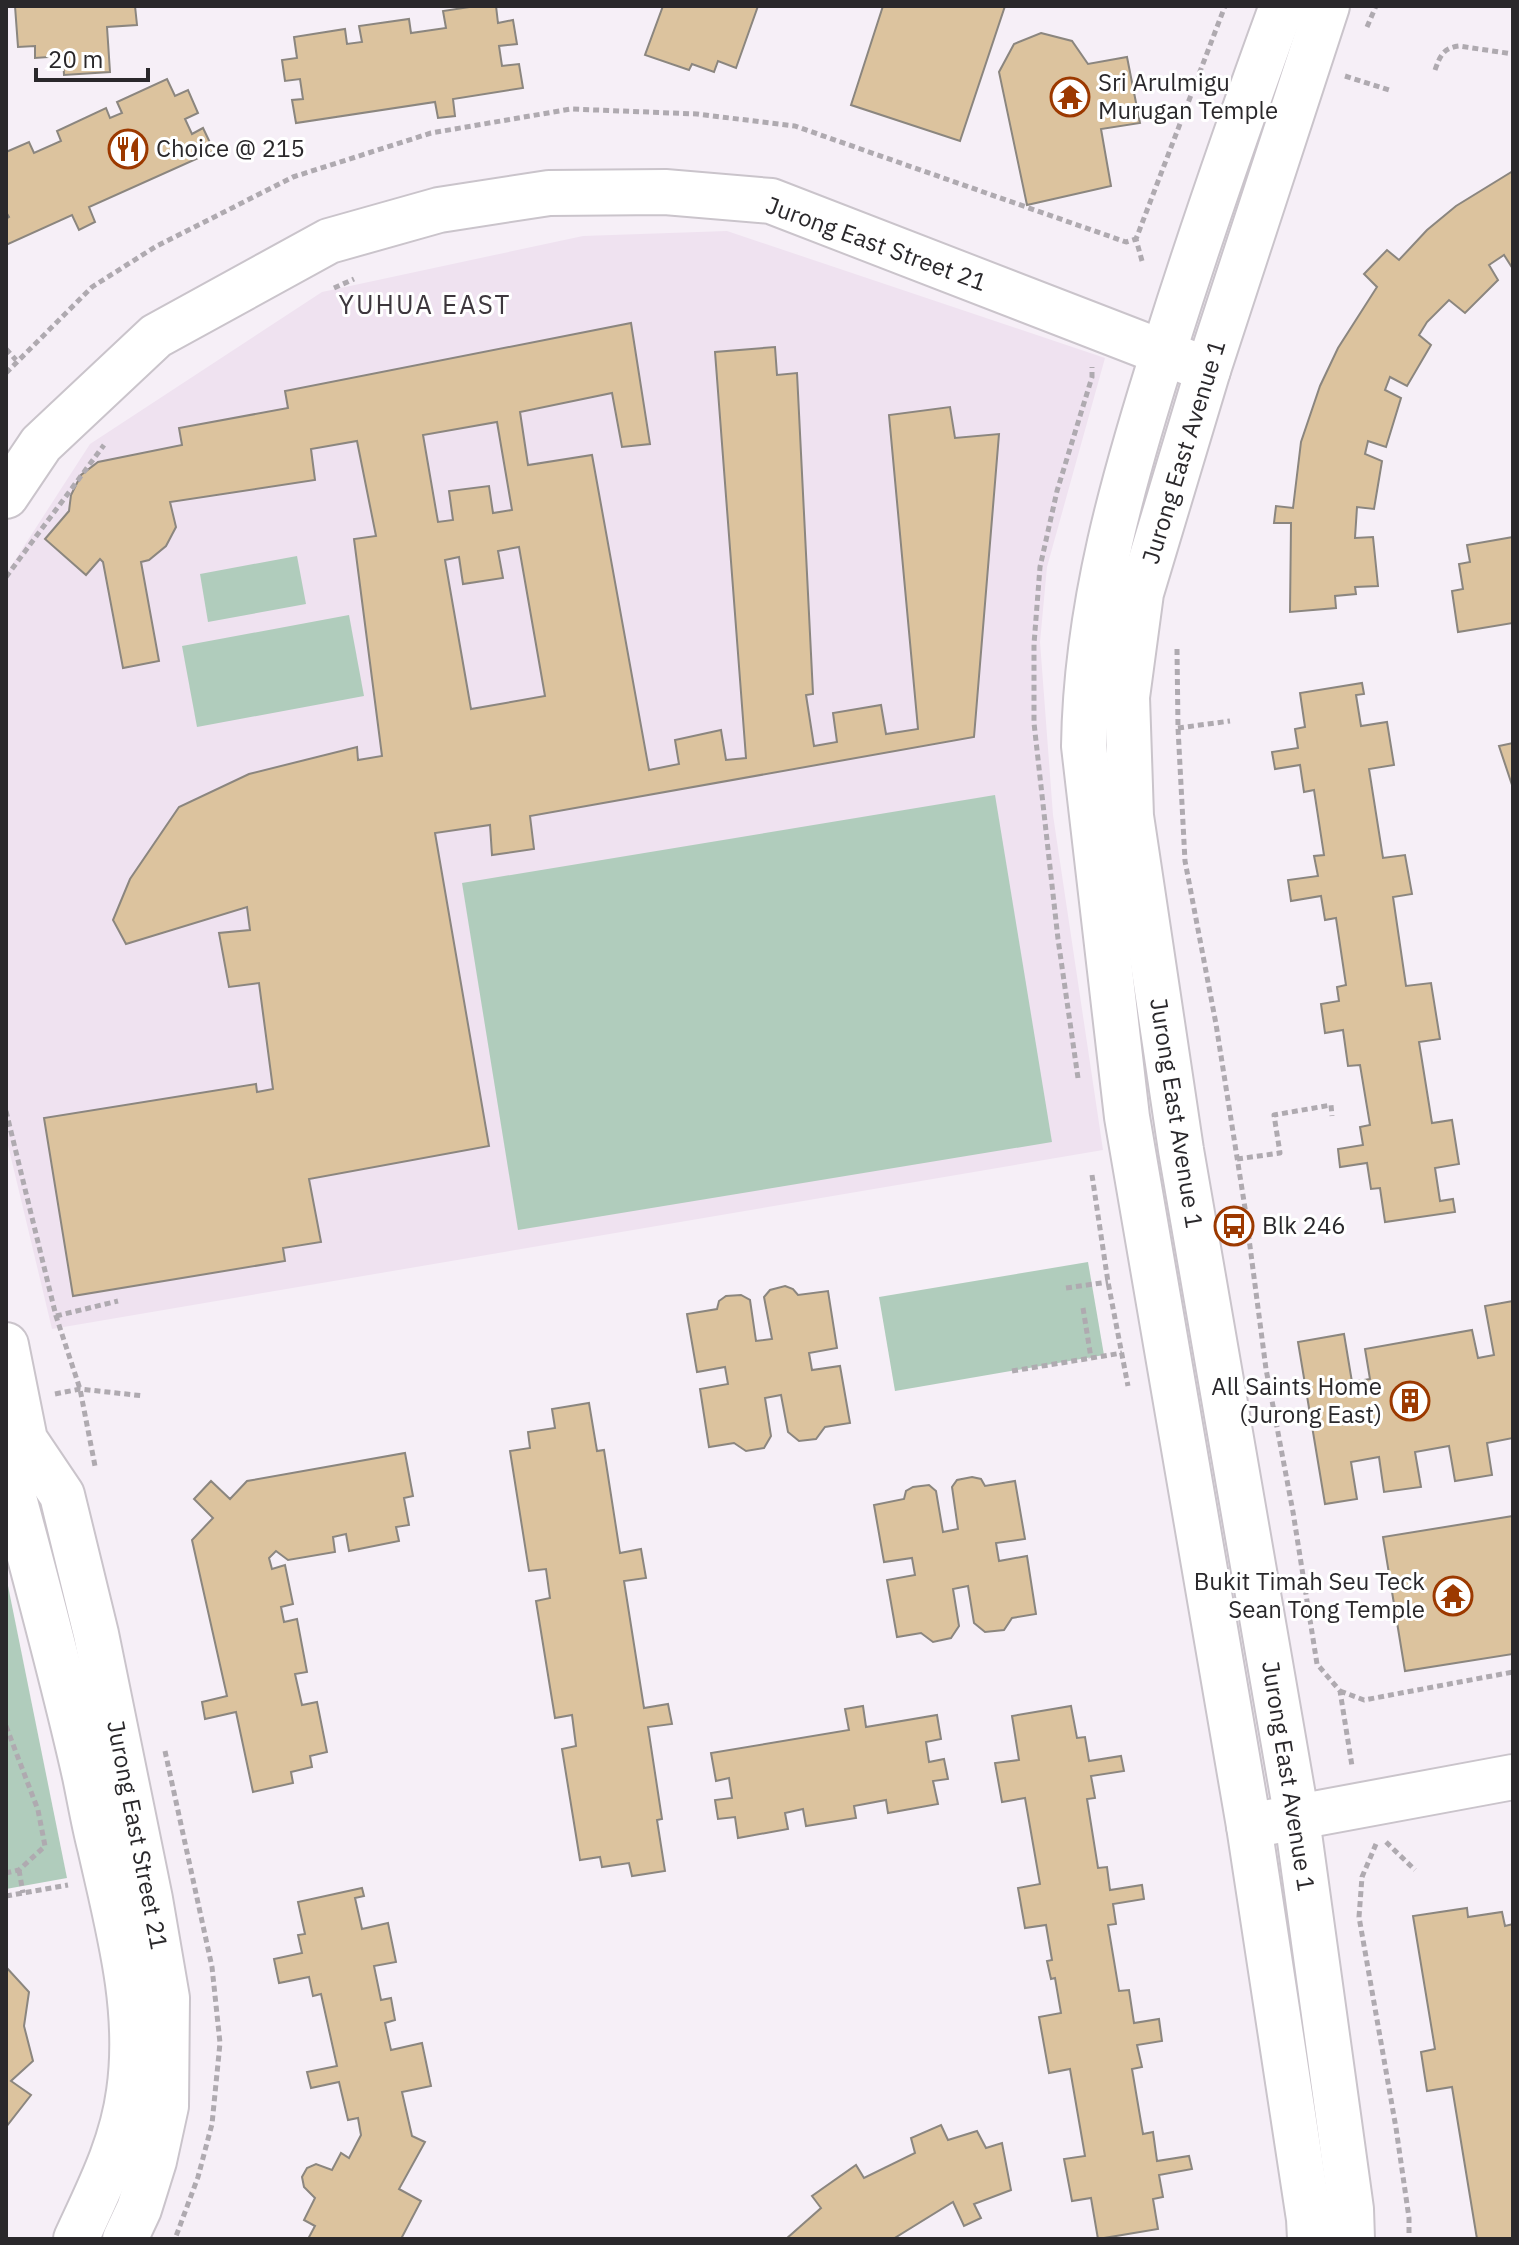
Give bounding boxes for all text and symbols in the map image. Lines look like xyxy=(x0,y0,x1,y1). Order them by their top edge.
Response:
scale bar xyxy=(36,32,148,82)
text: 20 m xyxy=(48,43,103,75)
place label: Sri Arulmigu Murugan Temple xyxy=(1098,66,1278,126)
temple icon: Sri Arulmigu Murugan Temple xyxy=(1049,76,1091,118)
restaurant icon: Choice @ 215 xyxy=(107,128,149,170)
place label: Choice @ 215 xyxy=(156,132,305,164)
street label: Jurong East Street 21 xyxy=(762,188,991,298)
district label: YUHUA EAST xyxy=(339,287,511,321)
street label: Jurong East Avenue 1 xyxy=(1134,336,1232,568)
street label: Jurong East Avenue 1 xyxy=(1143,995,1211,1230)
bus stop icon: Blk 246 xyxy=(1213,1205,1255,1247)
place label: Blk 246 xyxy=(1262,1209,1346,1241)
place label: All Saints Home (Jurong East) xyxy=(1211,1370,1382,1430)
building icon: All Saints Home (Jurong East) xyxy=(1389,1380,1431,1422)
place label: Bukit Timah Seu Teck Sean Tong Temple xyxy=(1194,1565,1425,1625)
temple icon: Bukit Timah Seu Teck Sean Tong Temple xyxy=(1432,1575,1474,1617)
street label: Jurong East Avenue 1 xyxy=(1255,1658,1323,1893)
street label: Jurong East Street 21 xyxy=(100,1718,176,1952)

